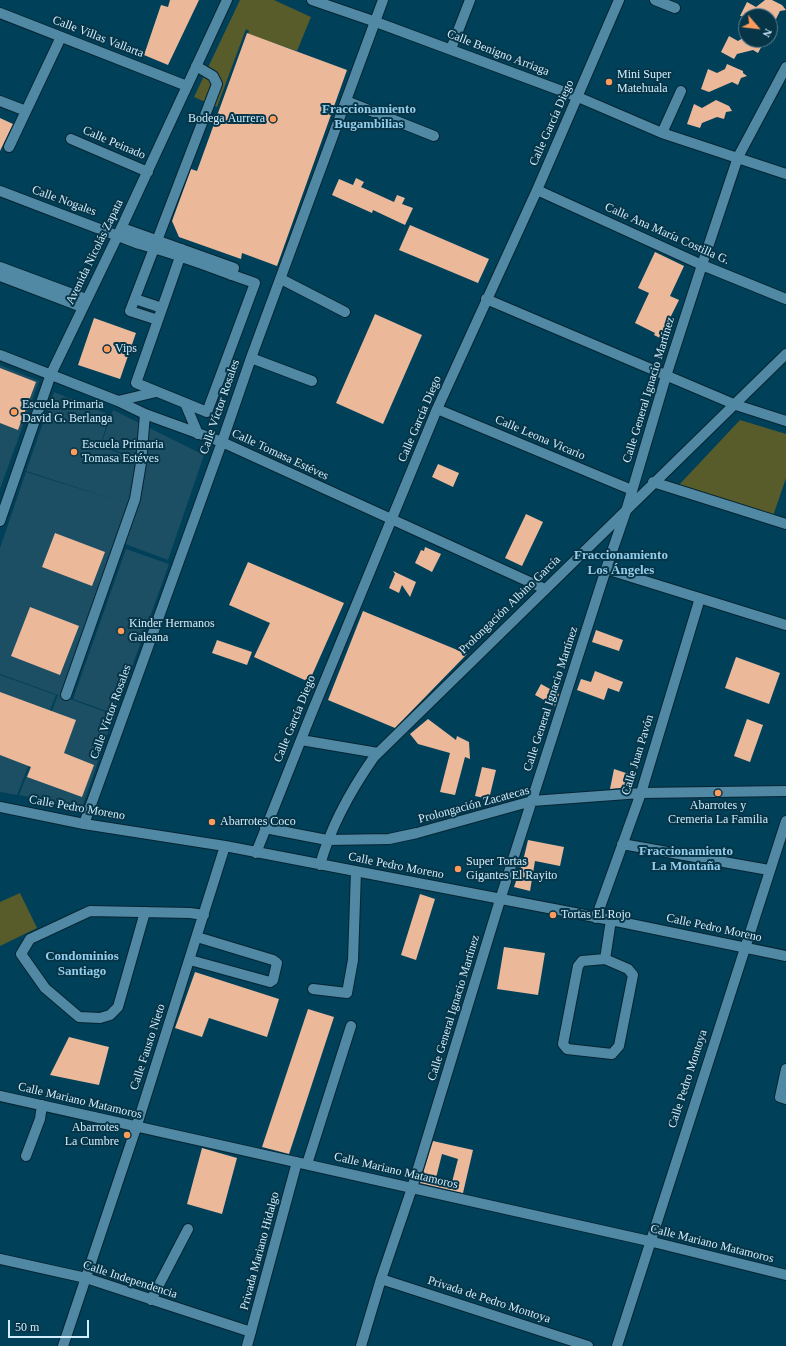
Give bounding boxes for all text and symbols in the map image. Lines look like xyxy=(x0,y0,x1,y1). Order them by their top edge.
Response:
north arrow xyxy=(738,8,778,48)
street label: Calle Villas Vallarta xyxy=(50,13,146,61)
street label: Calle Benigno Arriaga xyxy=(445,27,551,79)
text: N xyxy=(761,27,775,39)
place label: Mini Super Matehuala xyxy=(617,68,671,96)
marker: Mini Super Matehuala xyxy=(604,77,614,87)
street label: Calle García Diego xyxy=(527,78,577,168)
district label: Fraccionamiento Bugambilias xyxy=(322,102,416,133)
place label: Bodega Aurrera xyxy=(188,112,265,126)
marker: Bodega Aurrera xyxy=(268,114,278,124)
street label: Calle Peinado xyxy=(80,123,148,163)
street label: Calle Nogales xyxy=(30,183,98,219)
street label: Avenida Nicolás Zapata xyxy=(63,197,127,307)
street label: Calle Ana María Costilla G. xyxy=(602,200,732,268)
street label: Calle General Ignacio Martínez xyxy=(620,315,678,465)
place label: Vips xyxy=(115,342,137,356)
marker: Vips xyxy=(102,344,112,354)
street label: Calle Víctor Rosales xyxy=(197,358,243,456)
street label: Calle García Diego xyxy=(395,374,445,464)
place label: Escuela Primaria David G. Berlanga xyxy=(22,398,112,426)
marker: Escuela Primaria David G. Berlanga xyxy=(9,407,19,417)
street label: Calle Leona Vicario xyxy=(493,413,587,463)
street label: Calle Tomasa Estéves xyxy=(229,426,331,484)
place label: Escuela Primaria Tomasa Estéves xyxy=(82,438,164,466)
marker: Escuela Primaria Tomasa Estéves xyxy=(69,447,79,457)
district label: Fraccionamiento Los Ángeles xyxy=(574,548,668,579)
street label: Prolongación Albino García xyxy=(456,553,564,657)
place label: Kinder Hermanos Galeana xyxy=(129,617,215,645)
street label: Calle General Ignacio Martínez xyxy=(521,625,581,773)
marker: Kinder Hermanos Galeana xyxy=(116,626,126,636)
street label: Calle Víctor Rosales xyxy=(87,663,135,761)
street label: Calle García Diego xyxy=(271,673,319,765)
street label: Calle Juan Pavón xyxy=(619,713,657,797)
street label: Prolongación Zacatecas xyxy=(417,783,531,827)
marker: Abarrotes y Cremeria La Familia xyxy=(713,788,723,798)
street label: Calle Pedro Moreno xyxy=(28,792,126,824)
place label: Abarrotes y Cremeria La Familia xyxy=(668,799,768,827)
place label: Abarrotes Coco xyxy=(220,815,296,829)
marker: Abarrotes Coco xyxy=(207,817,217,827)
district label: Fraccionamiento La Montaña xyxy=(639,844,733,875)
street label: Calle Pedro Moreno xyxy=(347,850,445,882)
place label: Super Tortas Gigantes El Rayito xyxy=(466,855,557,883)
marker: Super Tortas Gigantes El Rayito xyxy=(453,864,463,874)
place label: Tortas El Rojo xyxy=(561,908,631,922)
marker: Tortas El Rojo xyxy=(548,910,558,920)
street label: Calle Pedro Moreno xyxy=(665,911,763,945)
street label: Calle General Ignacio Martínez xyxy=(425,933,483,1083)
district label: Condominios Santiago xyxy=(45,949,119,980)
street label: Calle Fausto Nieto xyxy=(127,1002,169,1092)
street label: Calle Pedro Montoya xyxy=(665,1028,711,1130)
street label: Calle Mariano Matamoros xyxy=(17,1080,143,1122)
place label: Abarrotes La Cumbre xyxy=(65,1121,119,1149)
marker: Abarrotes La Cumbre xyxy=(122,1130,132,1140)
street label: Calle Mariano Matamoros xyxy=(333,1150,459,1192)
street label: Privada Mariano Hidalgo xyxy=(237,1190,283,1312)
street label: Calle Mariano Matamoros xyxy=(649,1222,775,1266)
street label: Calle Independencia xyxy=(81,1258,179,1302)
street label: Privada de Pedro Montoya xyxy=(426,1273,552,1327)
scale bar xyxy=(10,1312,91,1338)
text: 50 m xyxy=(15,1320,39,1334)

